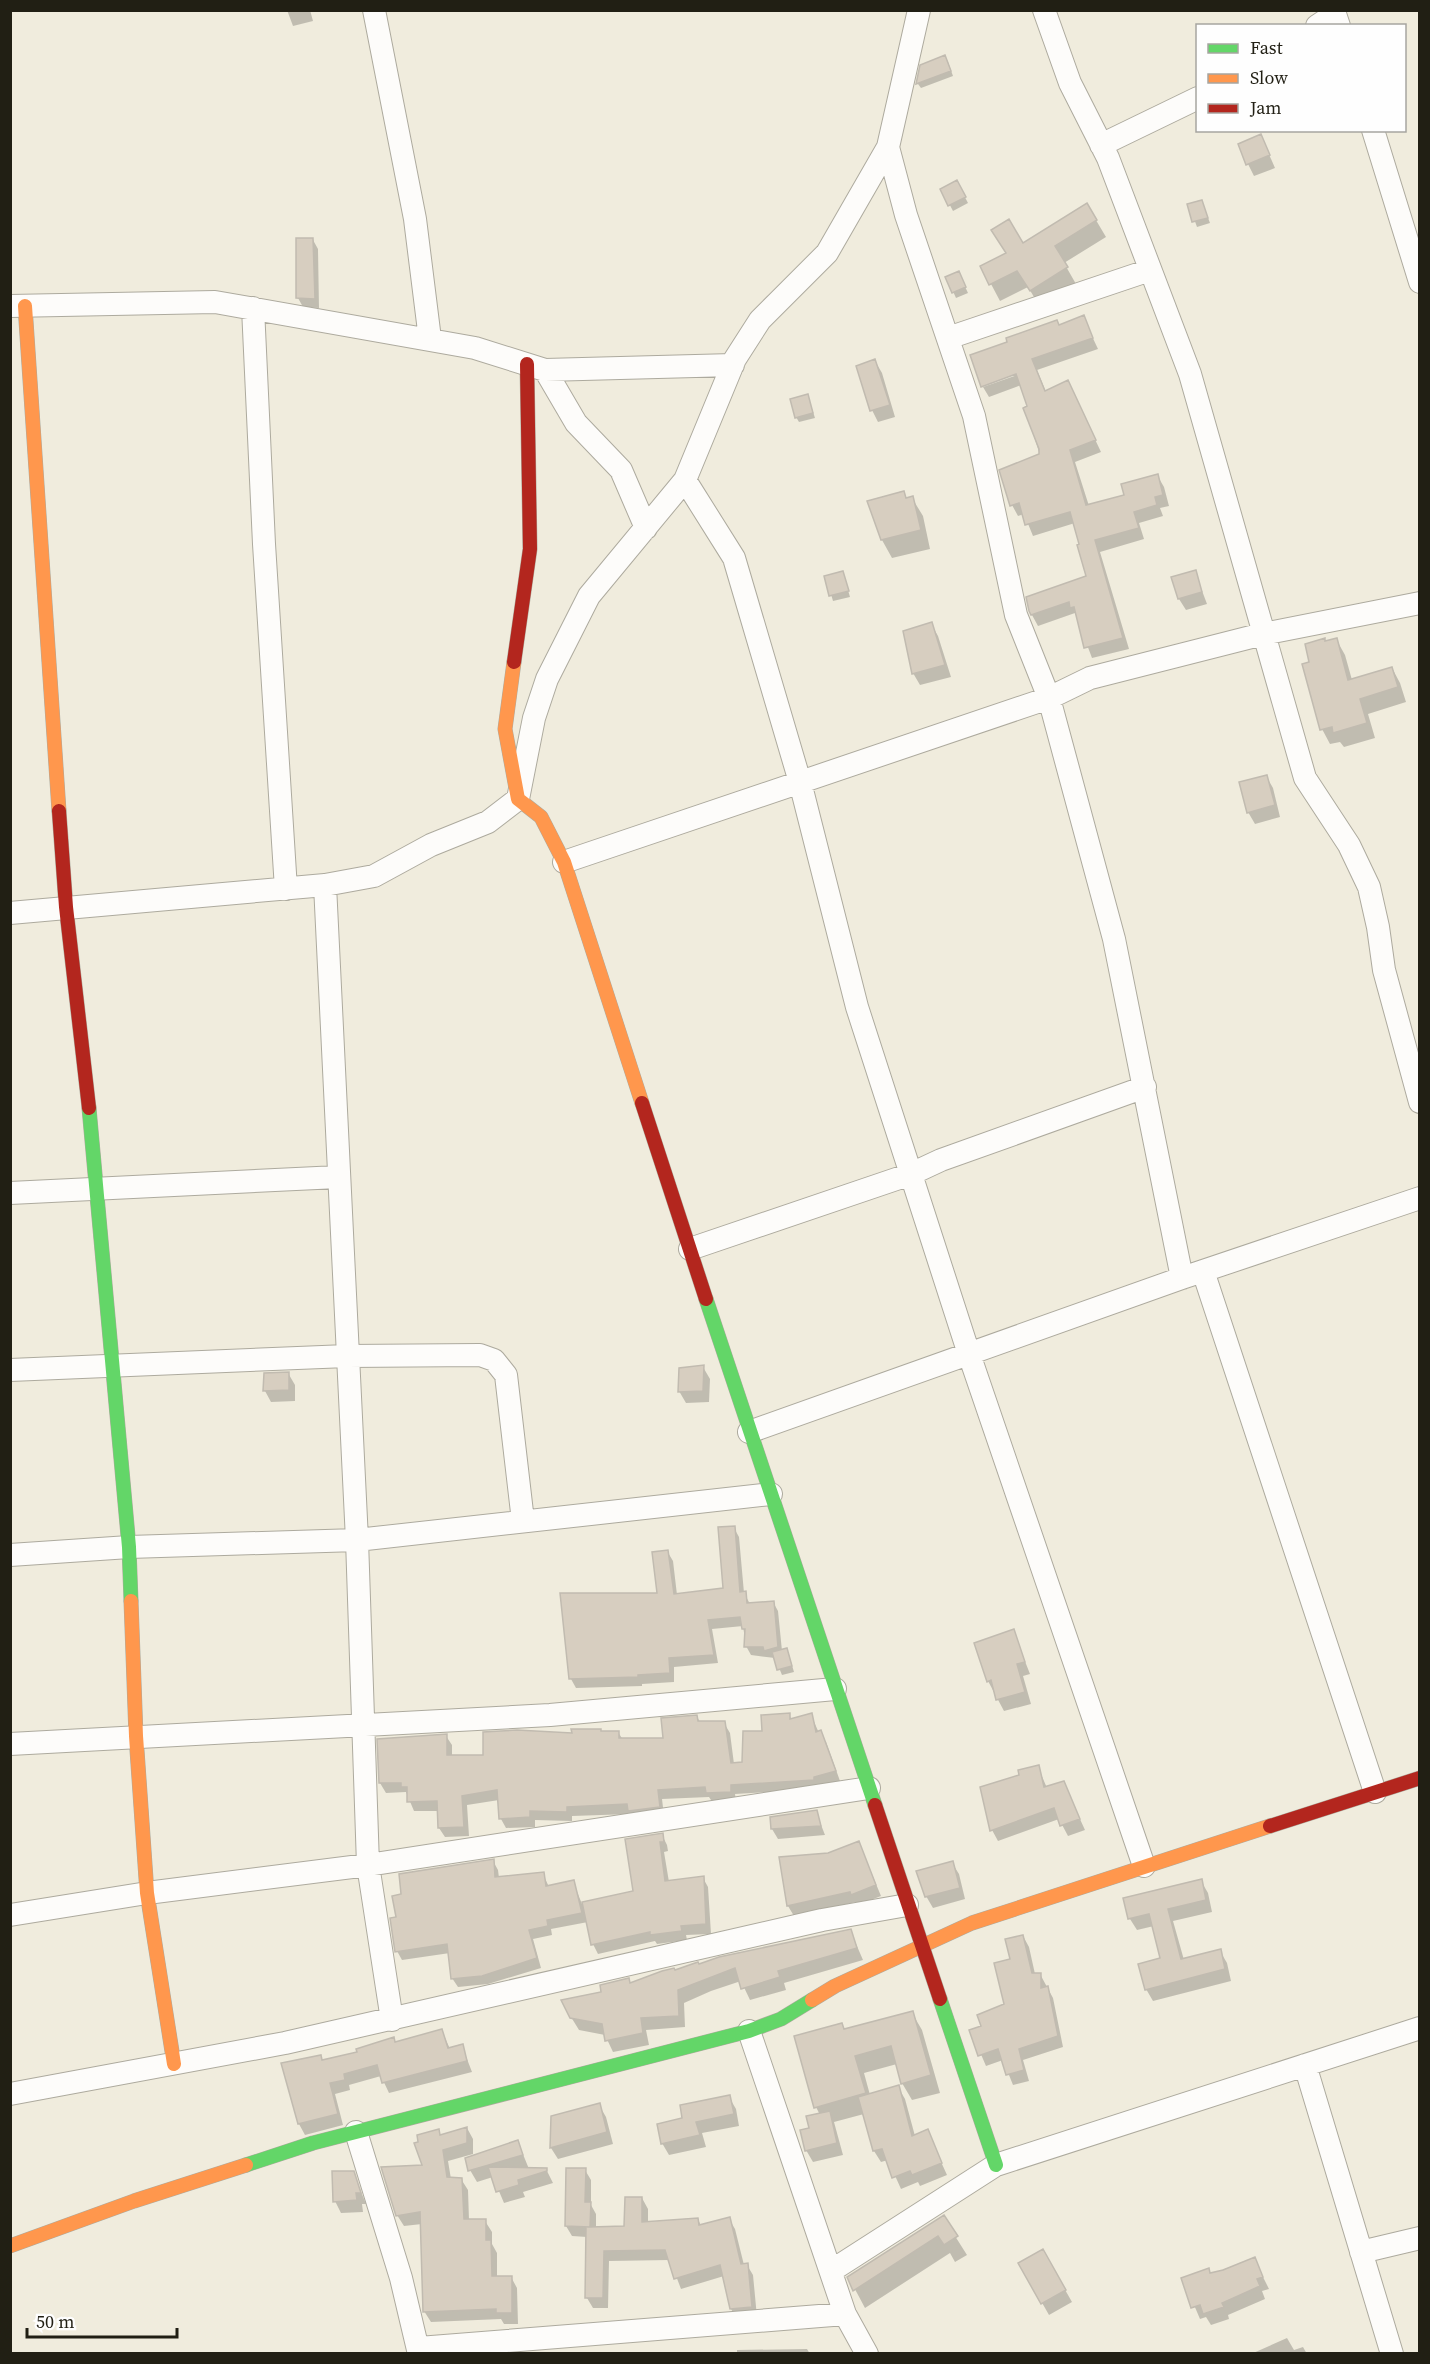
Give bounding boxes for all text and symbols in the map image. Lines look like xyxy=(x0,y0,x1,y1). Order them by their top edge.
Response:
legend xyxy=(1196,24,1406,132)
text: Fast xyxy=(1250,35,1283,60)
text: Slow xyxy=(1250,65,1288,90)
text: Jam xyxy=(1249,95,1282,120)
scale bar xyxy=(27,2301,177,2339)
text: 50 m xyxy=(36,2309,74,2334)

